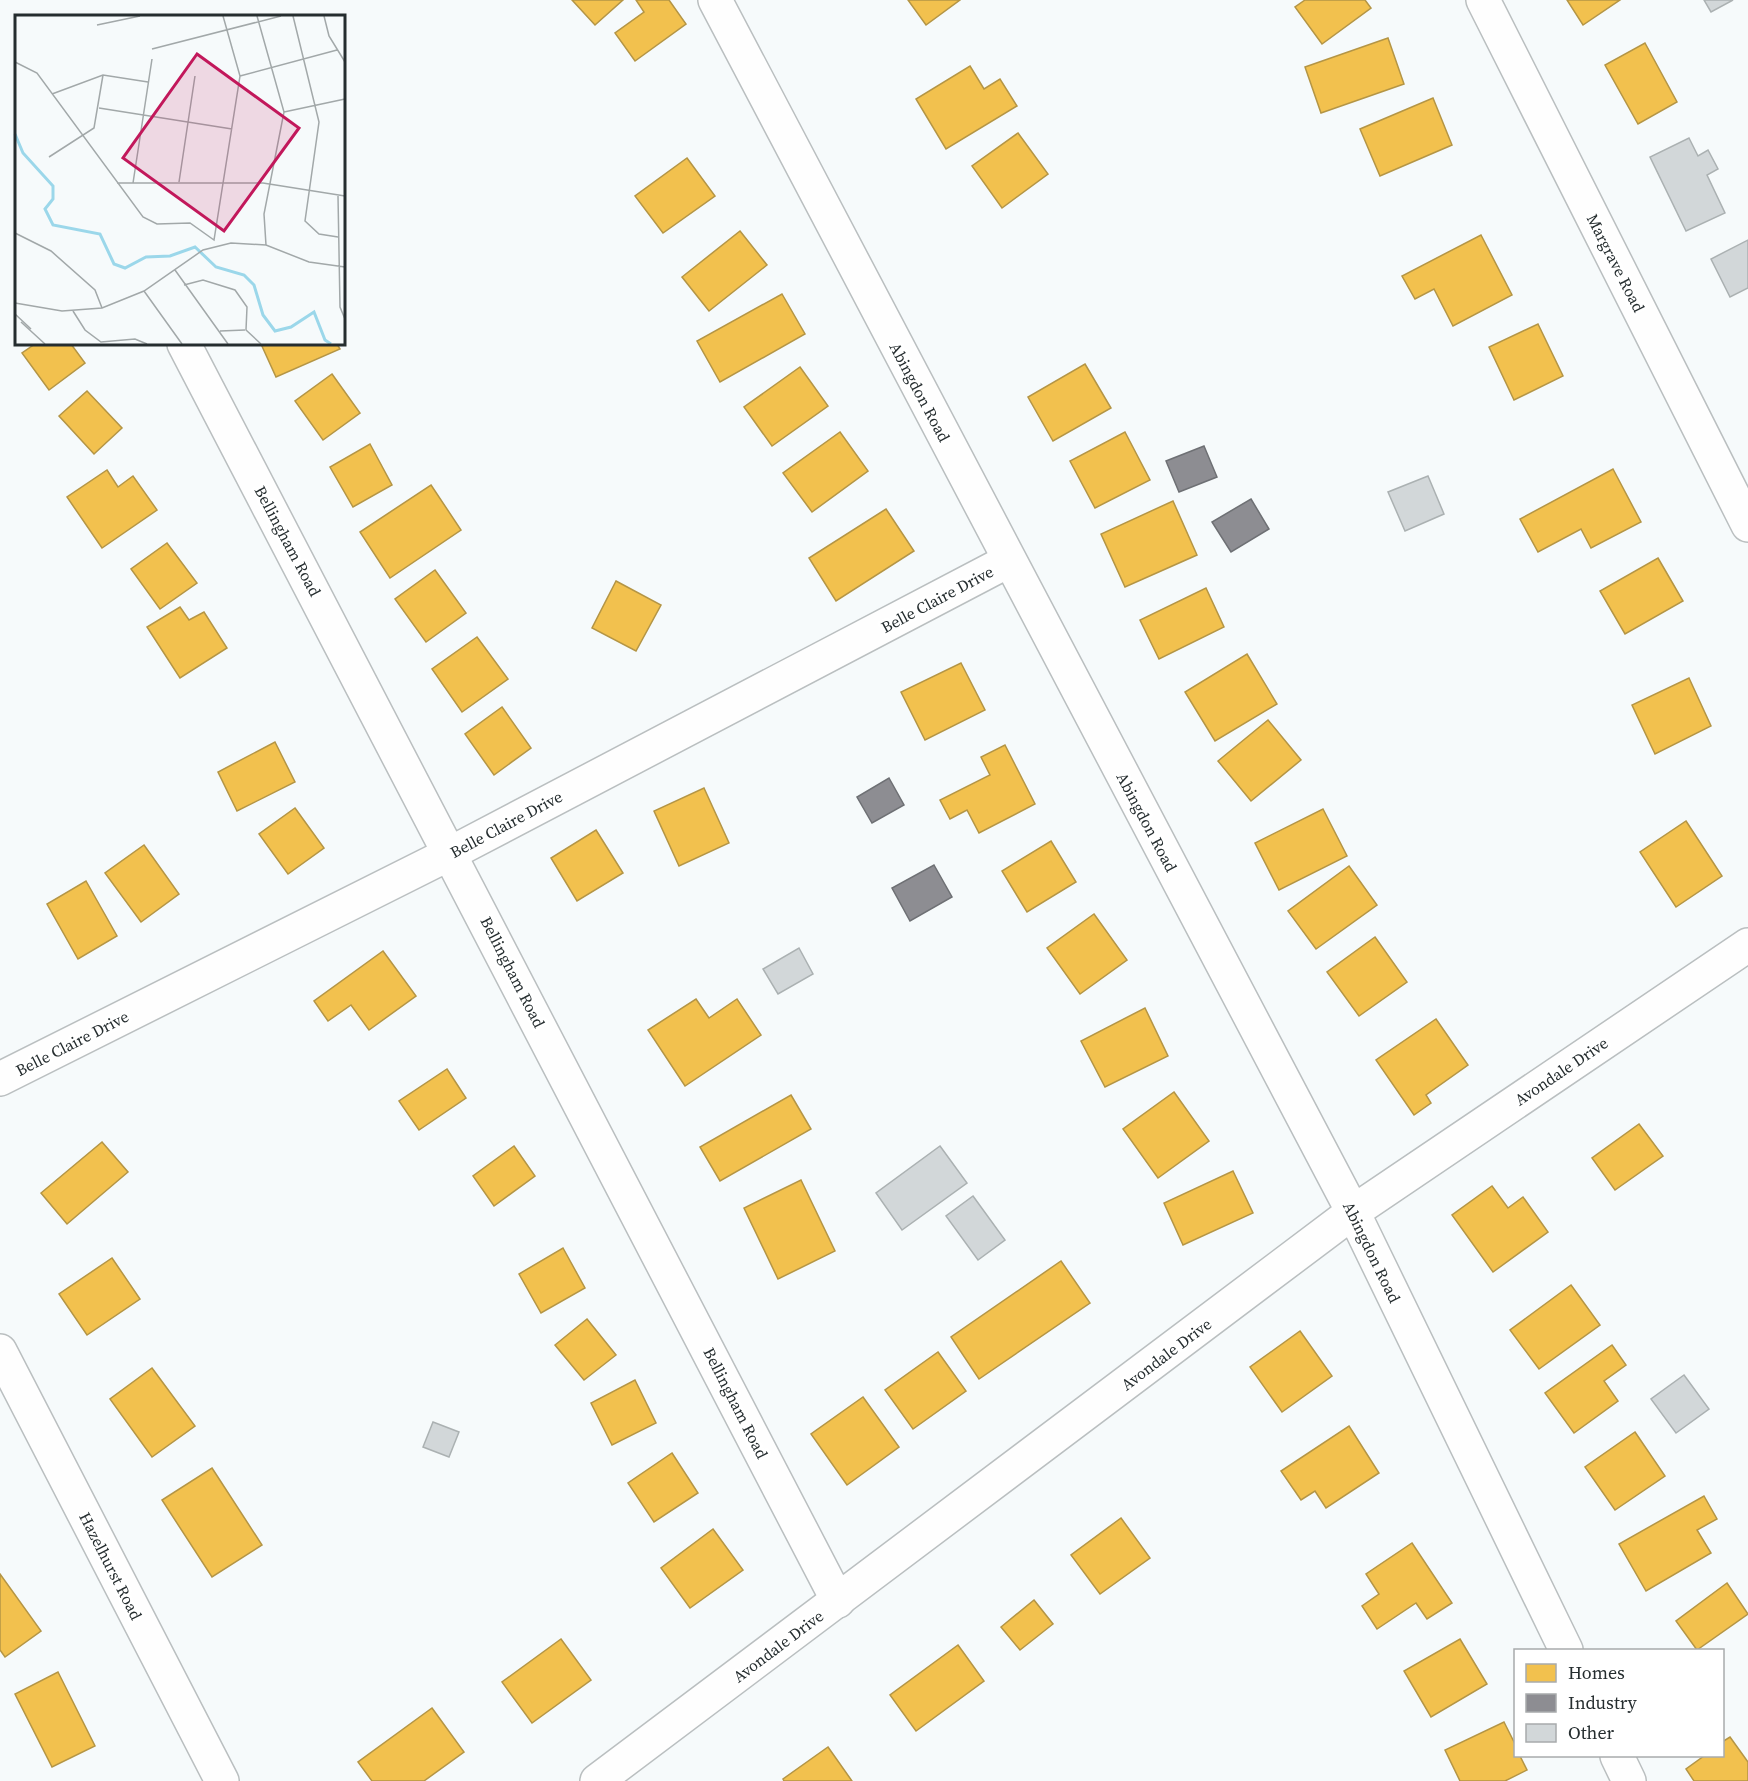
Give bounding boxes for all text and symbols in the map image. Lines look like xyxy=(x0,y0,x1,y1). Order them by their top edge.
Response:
inset map xyxy=(15,15,345,345)
street label: Margrave Road xyxy=(1582,210,1650,316)
street label: Abingdon Road xyxy=(884,338,956,446)
street label: Bellingham Road xyxy=(250,482,326,600)
street label: Belle Claire Drive xyxy=(877,560,997,638)
street label: Abingdon Road xyxy=(1111,768,1183,876)
street label: Belle Claire Drive xyxy=(446,785,566,863)
street label: Bellingham Road xyxy=(475,913,551,1031)
street label: Belle Claire Drive xyxy=(12,1005,132,1081)
street label: Avondale Drive xyxy=(1510,1032,1612,1110)
street label: Abingdon Road xyxy=(1338,1198,1406,1306)
street label: Avondale Drive xyxy=(1116,1313,1216,1395)
street label: Bellingham Road xyxy=(698,1344,774,1462)
street label: Hazelhurst Road xyxy=(74,1508,148,1624)
street label: Avondale Drive xyxy=(728,1605,828,1687)
legend xyxy=(1514,1649,1724,1757)
text: Homes xyxy=(1568,1660,1625,1685)
text: Industry xyxy=(1568,1690,1638,1715)
text: Other xyxy=(1568,1720,1615,1745)

